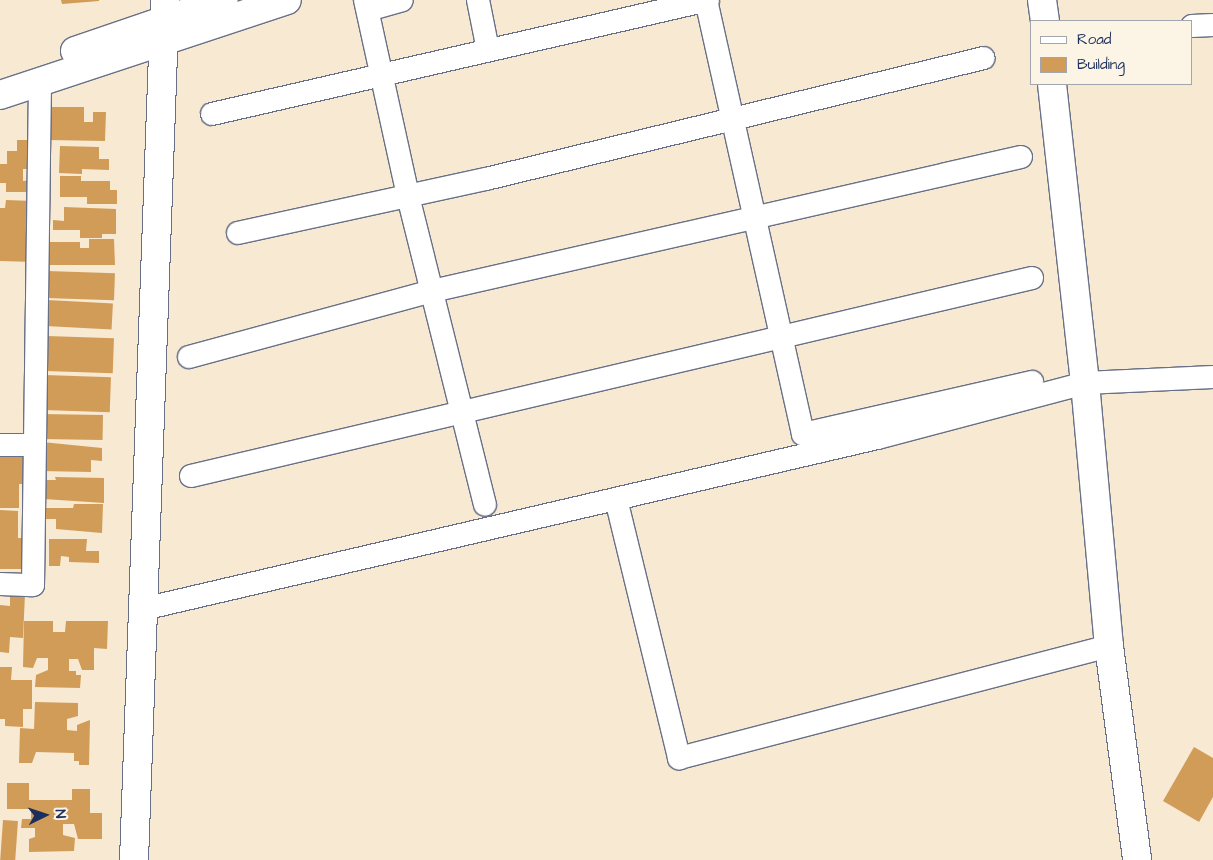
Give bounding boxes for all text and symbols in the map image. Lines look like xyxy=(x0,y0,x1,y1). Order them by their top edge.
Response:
legend xyxy=(1030,20,1193,85)
text: Road xyxy=(1077,29,1111,50)
text: Building xyxy=(1077,54,1125,75)
north arrow xyxy=(20,790,70,840)
text: N xyxy=(50,809,70,819)

